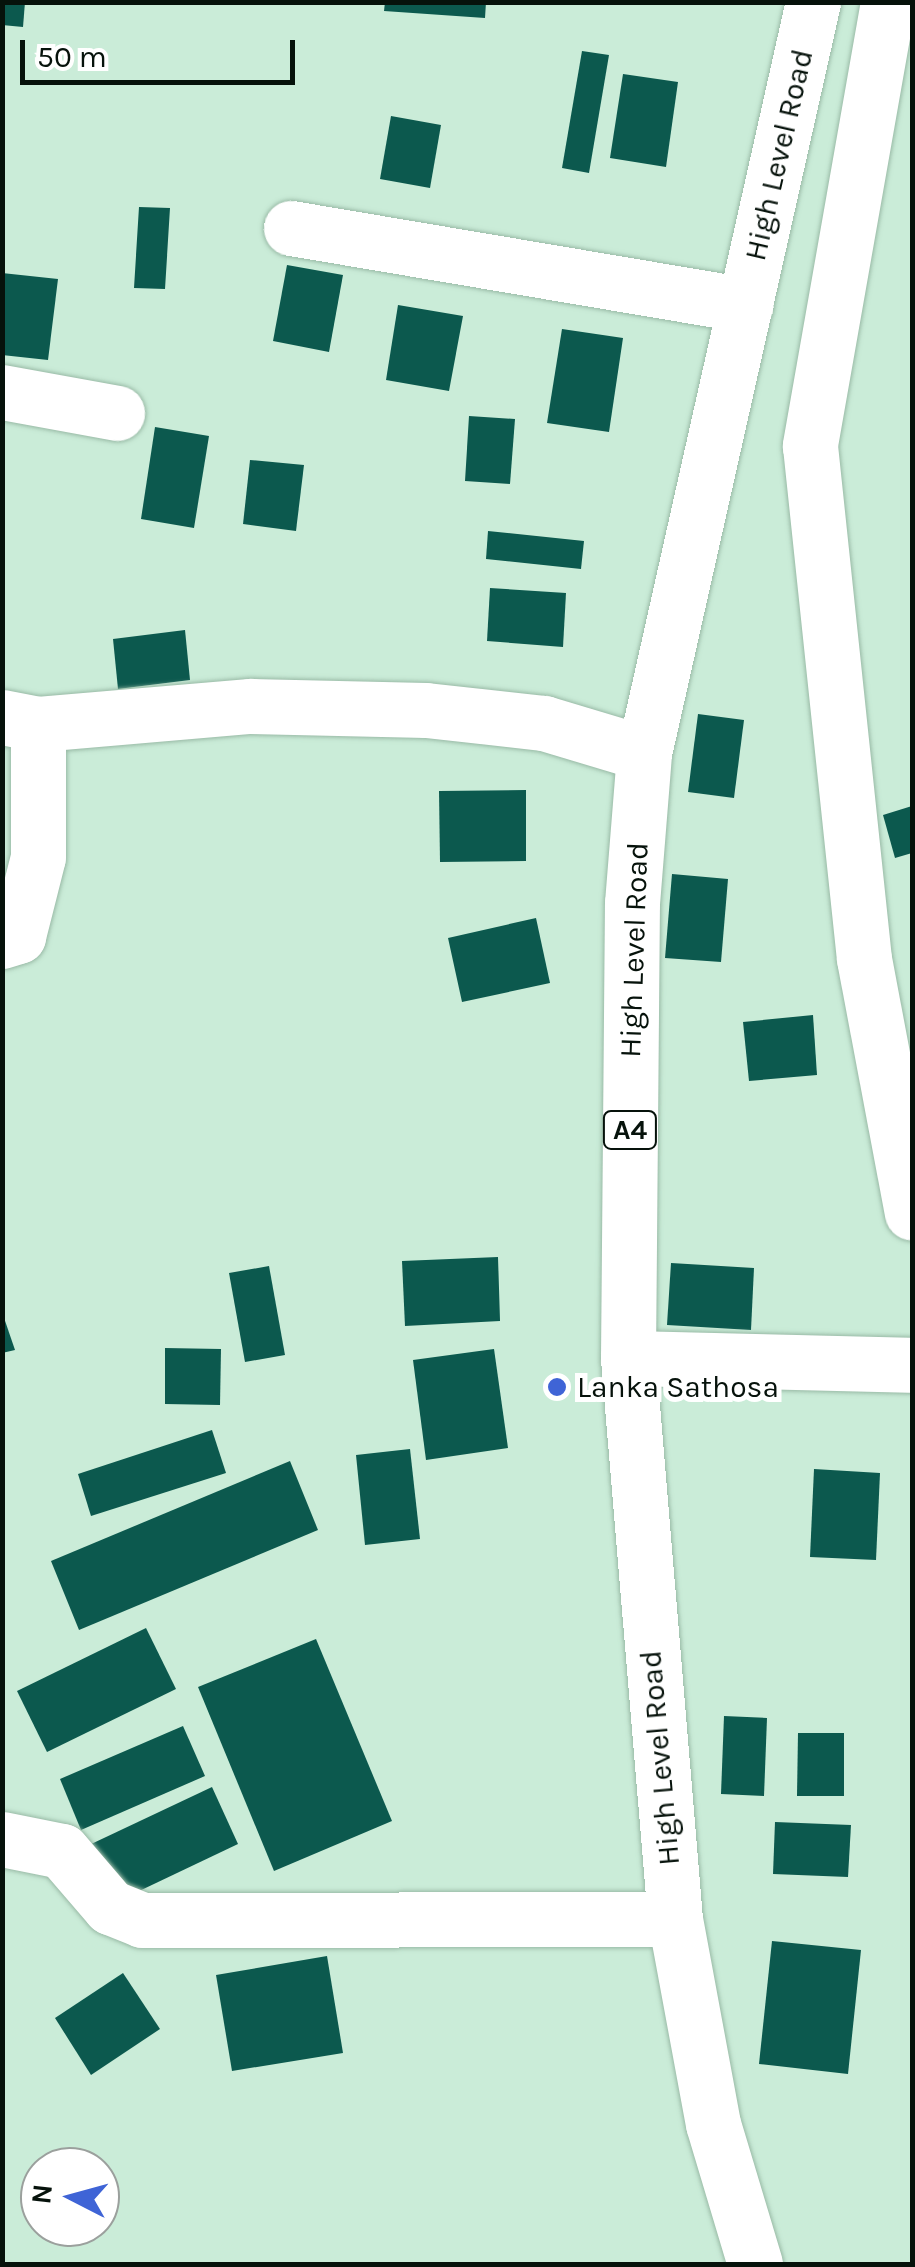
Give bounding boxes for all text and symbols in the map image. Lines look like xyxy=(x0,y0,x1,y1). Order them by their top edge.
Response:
scale bar xyxy=(25,20,300,82)
text: 50 m xyxy=(37,39,107,75)
street label: High Level Road xyxy=(737,46,821,264)
street label: High Level Road xyxy=(612,842,656,1058)
road number: A4 xyxy=(602,1107,658,1153)
place label: Lanka Sathosa xyxy=(577,1369,779,1405)
marker: Lanka Sathosa xyxy=(546,1376,568,1398)
street label: High Level Road xyxy=(633,1649,687,1867)
north arrow xyxy=(20,2147,120,2247)
text: N xyxy=(24,2182,59,2206)

